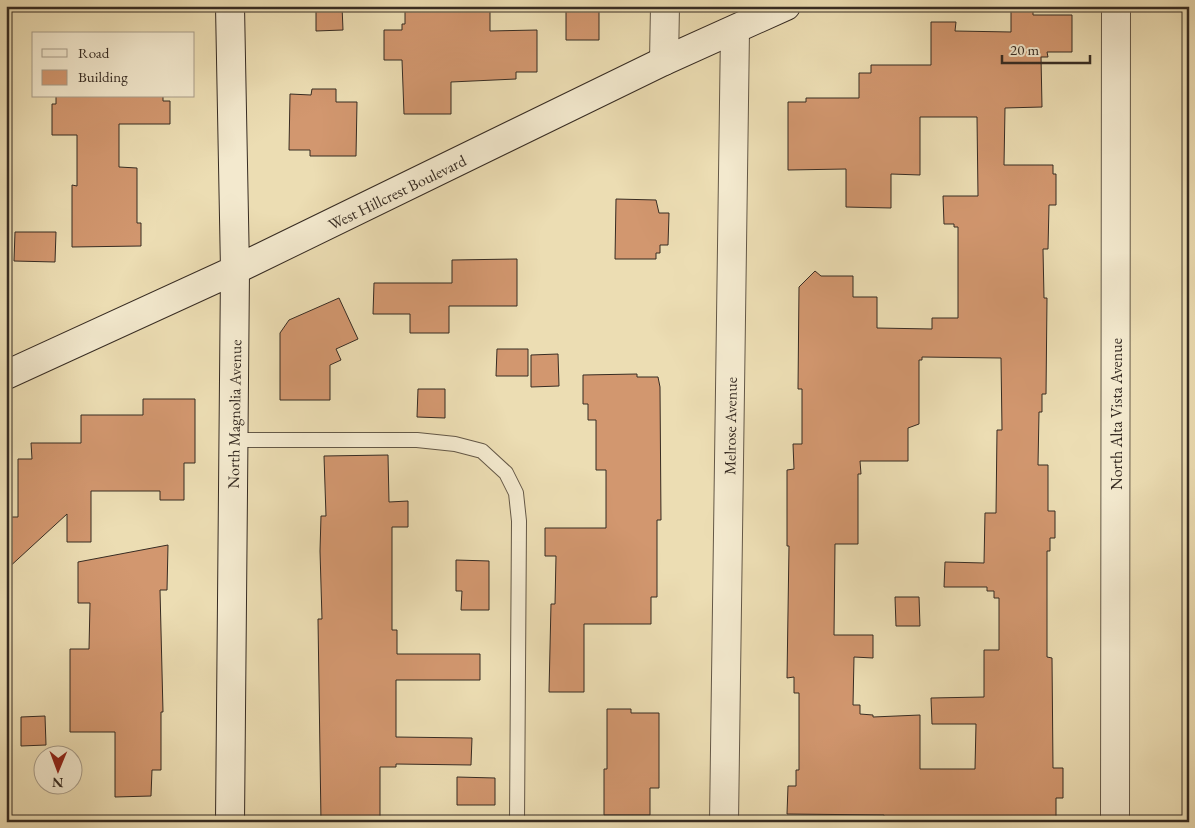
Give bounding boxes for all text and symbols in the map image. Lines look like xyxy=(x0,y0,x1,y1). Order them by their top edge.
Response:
legend xyxy=(32,32,195,98)
scale bar xyxy=(1002,32,1090,64)
text: 20 m xyxy=(1010,40,1039,59)
text: Road xyxy=(78,43,110,62)
text: Building xyxy=(78,67,128,86)
street label: West Hillcrest Boulevard xyxy=(325,150,470,235)
street label: North Alta Vista Avenue xyxy=(1106,338,1127,490)
street label: North Magnolia Avenue xyxy=(223,339,246,489)
street label: Melrose Avenue xyxy=(719,377,742,475)
north arrow xyxy=(32,746,82,796)
text: N xyxy=(51,774,64,792)

